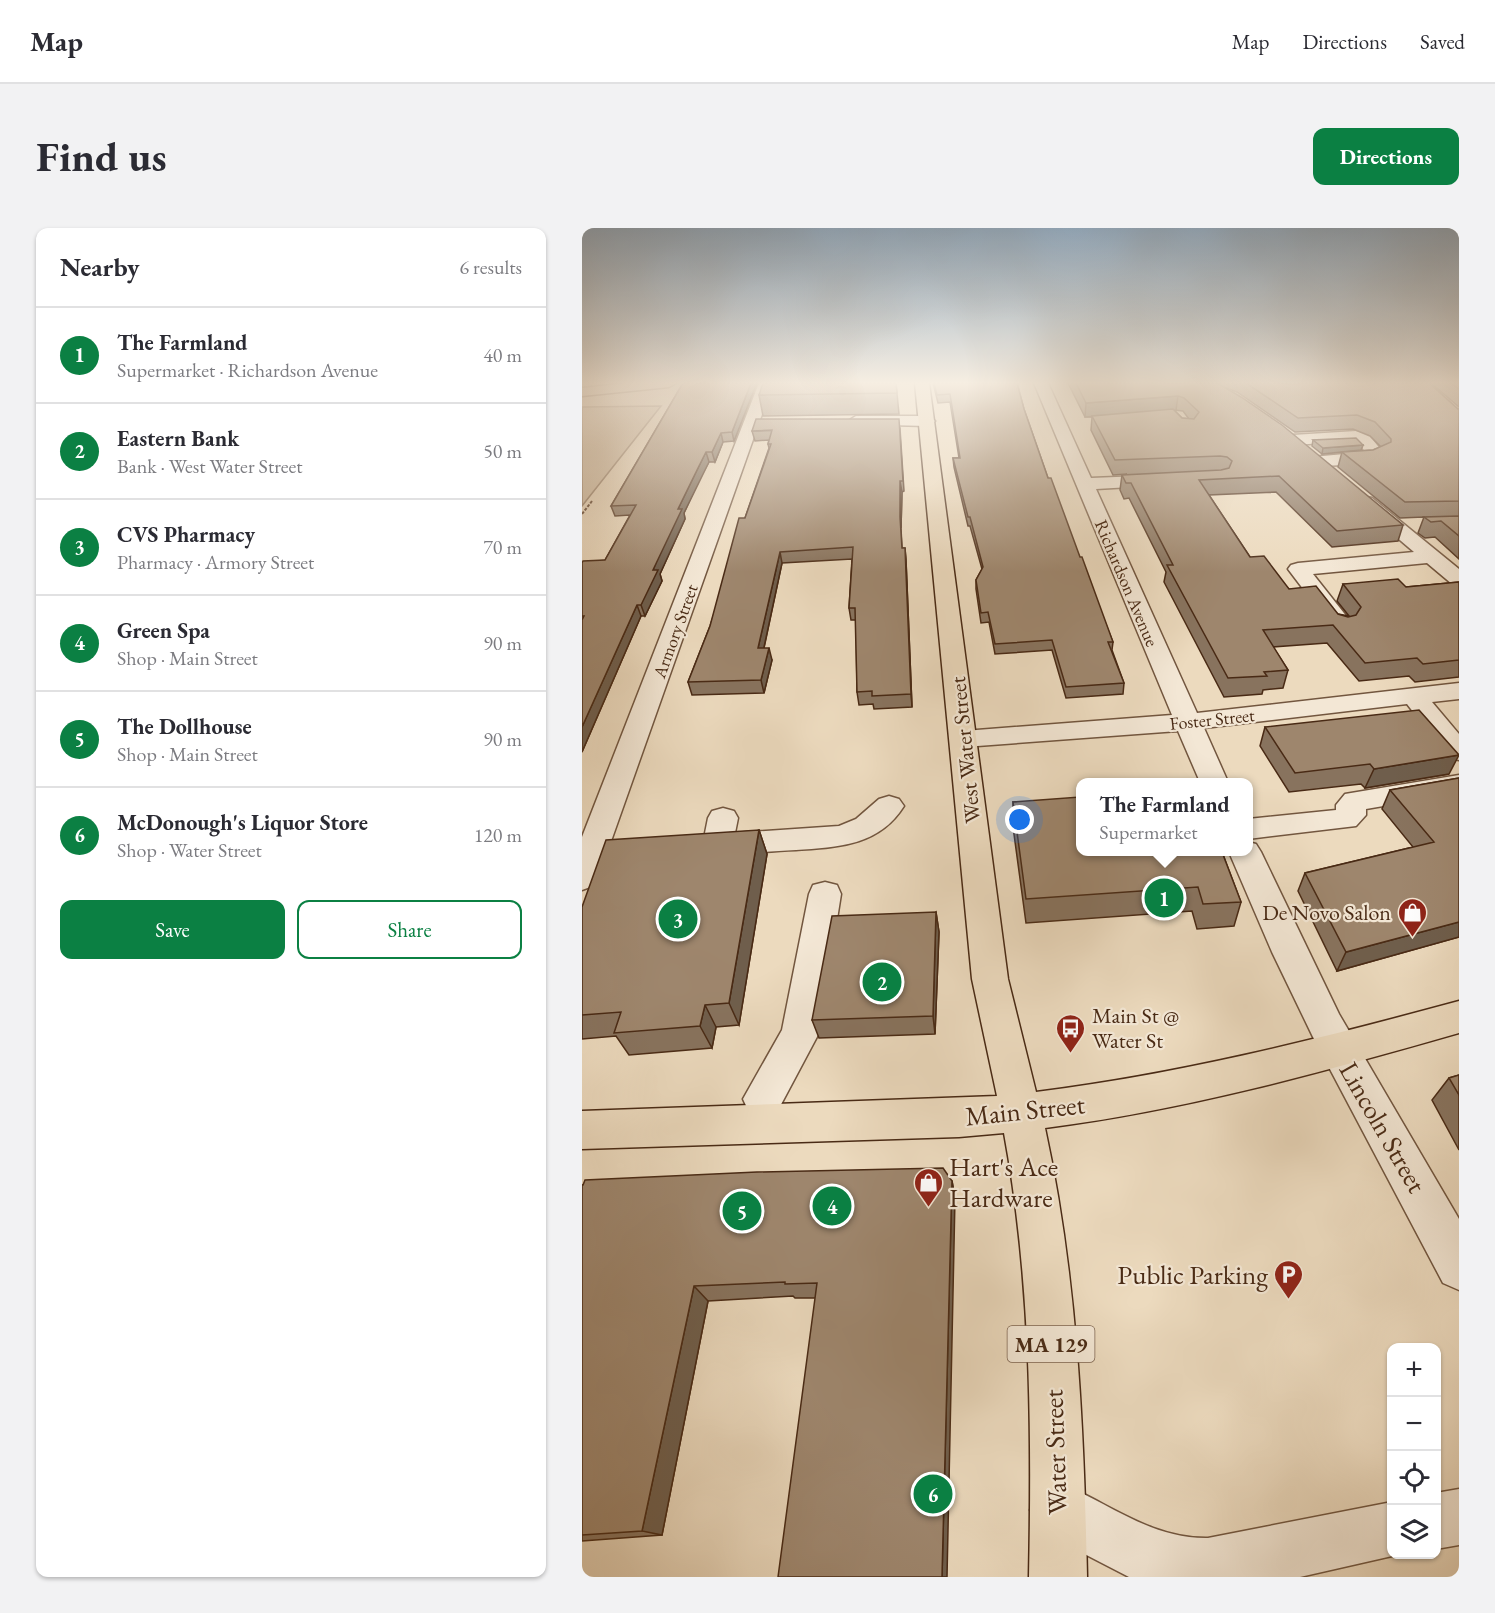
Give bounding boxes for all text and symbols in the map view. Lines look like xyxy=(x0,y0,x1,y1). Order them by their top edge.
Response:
text: Map xyxy=(30,23,83,59)
text: Map xyxy=(1232,28,1269,55)
text: Directions xyxy=(1302,28,1387,55)
text: Saved xyxy=(1420,28,1465,55)
button: Directions xyxy=(1313,128,1459,185)
text: Find us xyxy=(36,129,167,184)
text: Nearby xyxy=(60,250,140,284)
text: 6 results xyxy=(459,254,522,280)
text: The Farmland xyxy=(117,328,248,357)
text: 1 xyxy=(74,342,85,368)
text: 40 m xyxy=(483,342,522,368)
text: Supermarket · Richardson Avenue xyxy=(117,357,378,383)
text: Eastern Bank xyxy=(117,424,239,453)
text: 2 xyxy=(74,438,85,464)
text: 50 m xyxy=(483,438,522,464)
text: Bank · West Water Street xyxy=(117,453,303,479)
street label: Richardson Avenue xyxy=(1090,516,1164,650)
text: CVS Pharmacy xyxy=(117,520,255,549)
text: 3 xyxy=(74,534,85,560)
text: 70 m xyxy=(483,534,522,560)
text: Pharmacy · Armory Street xyxy=(117,549,314,575)
street label: Armory Street xyxy=(647,581,703,682)
text: Green Spa xyxy=(117,616,210,645)
text: 4 xyxy=(74,630,85,656)
text: 90 m xyxy=(483,630,522,656)
text: Shop · Main Street xyxy=(117,645,258,671)
street label: West Water Street xyxy=(943,675,987,825)
street label: Foster Street xyxy=(1168,703,1256,735)
text: The Dollhouse xyxy=(117,712,252,741)
text: 5 xyxy=(74,726,85,752)
text: 90 m xyxy=(483,726,522,752)
text: Shop · Main Street xyxy=(117,741,258,767)
popup xyxy=(1076,778,1253,856)
text: The Farmland xyxy=(1099,790,1230,819)
your location xyxy=(1005,805,1034,834)
text: McDonough's Liquor Store xyxy=(117,808,368,837)
text: Supermarket xyxy=(1099,819,1198,845)
text: 6 xyxy=(74,822,85,848)
text: 120 m xyxy=(474,822,522,848)
text: Shop · Water Street xyxy=(117,837,262,863)
pin: 1 xyxy=(1144,876,1184,920)
pin: 3 xyxy=(658,896,698,942)
shop icon: De Novo Salon xyxy=(1396,896,1428,938)
place label: De Novo Salon xyxy=(1262,898,1391,927)
button: Save xyxy=(60,900,285,959)
button: Share xyxy=(297,900,522,959)
pin: 2 xyxy=(862,960,902,1005)
place label: Main St @ Water St xyxy=(1092,1001,1180,1055)
bus stop icon: Main St @ Water St xyxy=(1055,1012,1087,1054)
street label: Lincoln Street xyxy=(1331,1055,1435,1199)
street label: Main Street xyxy=(963,1086,1087,1134)
place label: Hart's Ace Hardware xyxy=(949,1149,1058,1215)
shop icon: Hart's Ace Hardware xyxy=(912,1166,944,1208)
pin: 4 xyxy=(812,1184,852,1228)
pin: 5 xyxy=(722,1188,762,1234)
place label: Public Parking xyxy=(1117,1257,1268,1292)
parking icon: Public Parking xyxy=(1273,1258,1305,1300)
road number: MA 129 xyxy=(1008,1326,1094,1362)
map controls xyxy=(1387,1343,1441,1559)
button: + xyxy=(1387,1343,1441,1397)
street label: Water Street xyxy=(1035,1388,1075,1515)
button: − xyxy=(1387,1397,1441,1451)
button: locate xyxy=(1387,1451,1441,1505)
pin: 6 xyxy=(914,1472,952,1516)
button: layers xyxy=(1387,1505,1441,1559)

